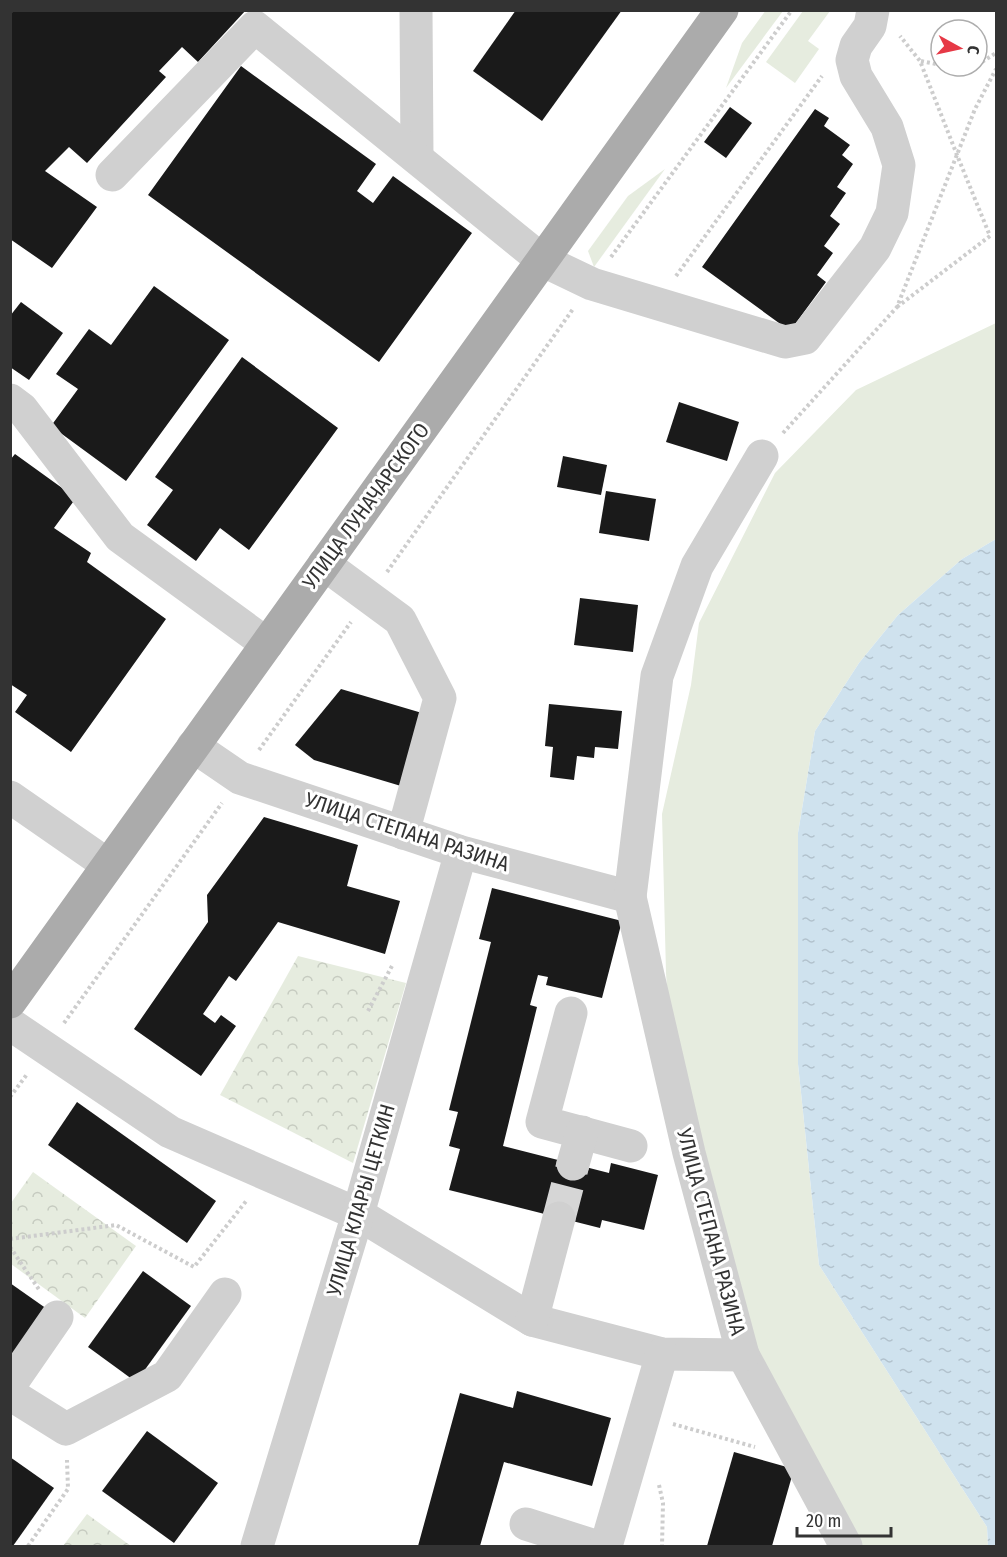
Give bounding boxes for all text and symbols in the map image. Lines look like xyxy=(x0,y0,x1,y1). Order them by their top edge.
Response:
north arrow xyxy=(929,18,989,78)
text: С xyxy=(963,45,983,56)
street label: УЛИЦА ЛУНАЧАРСКОГО xyxy=(296,418,435,595)
street label: УЛИЦА СТЕПАНА РАЗИНА xyxy=(301,786,512,877)
street label: УЛИЦА КЛАРЫ ЦЕТКИН xyxy=(321,1101,401,1300)
street label: УЛИЦА СТЕПАНА РАЗИНА xyxy=(671,1125,751,1338)
scale bar xyxy=(797,1500,892,1538)
text: 20 m xyxy=(806,1510,841,1532)

